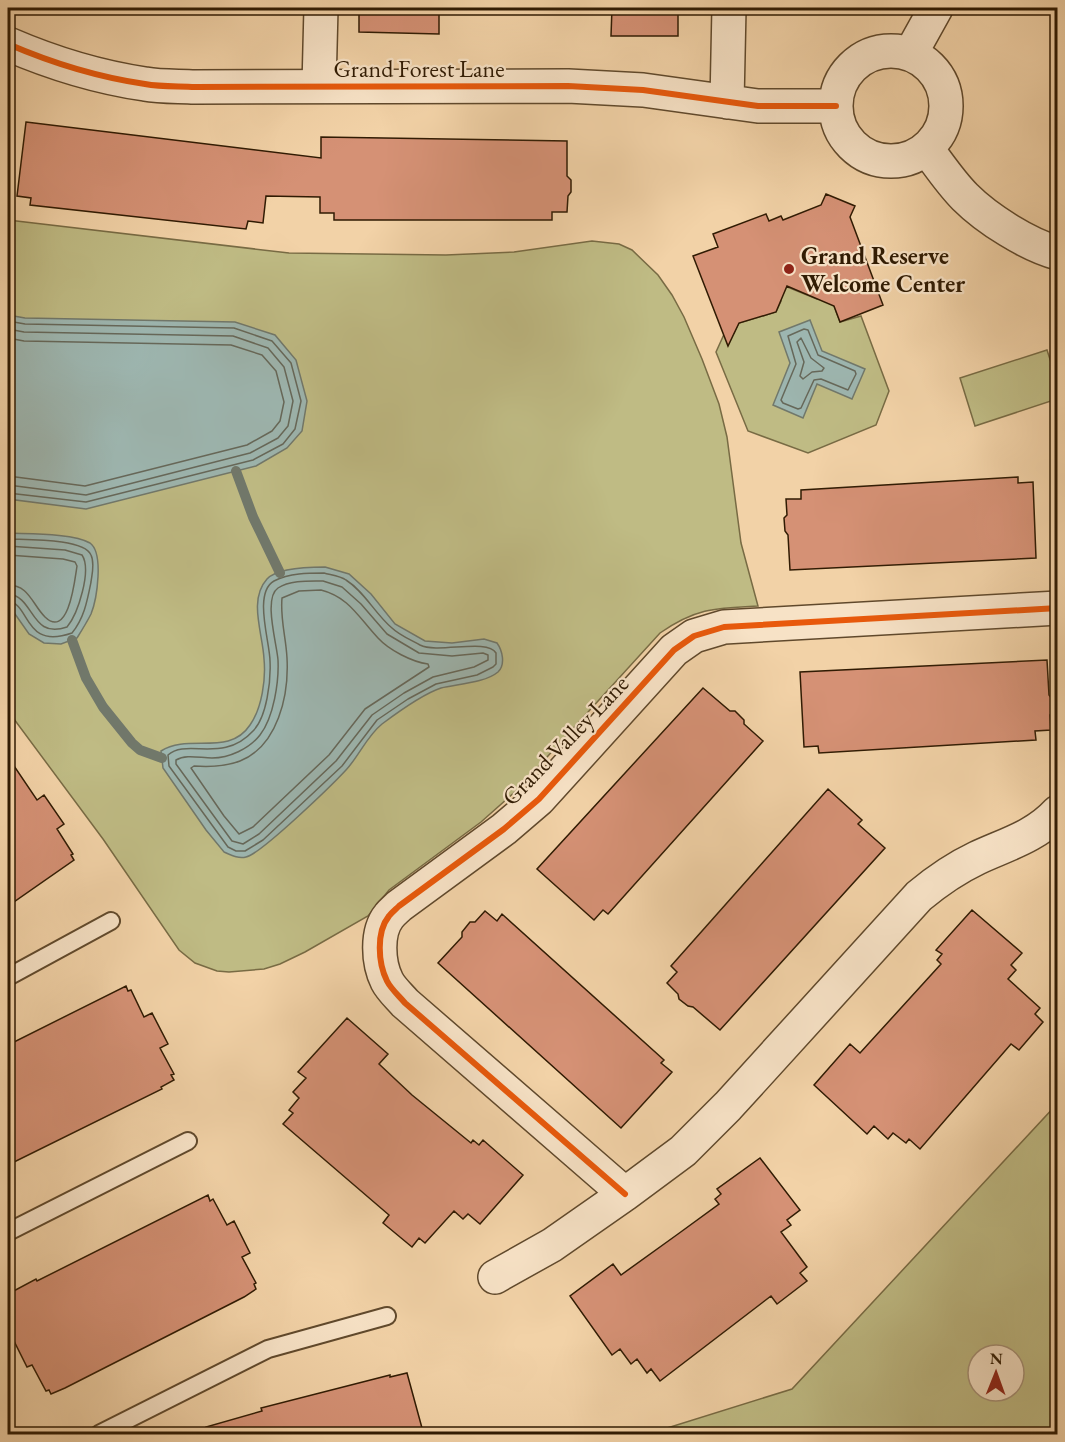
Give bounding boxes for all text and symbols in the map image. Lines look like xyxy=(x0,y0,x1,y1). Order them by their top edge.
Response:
street label: Grand Forest Lane xyxy=(333,53,505,84)
place label: Grand Reserve Welcome Center xyxy=(801,240,965,299)
marker: Grand Reserve Welcome Center xyxy=(782,262,796,276)
street label: Grand Valley Lane xyxy=(495,668,635,812)
north arrow xyxy=(966,1343,1026,1403)
text: N xyxy=(990,1348,1003,1369)

